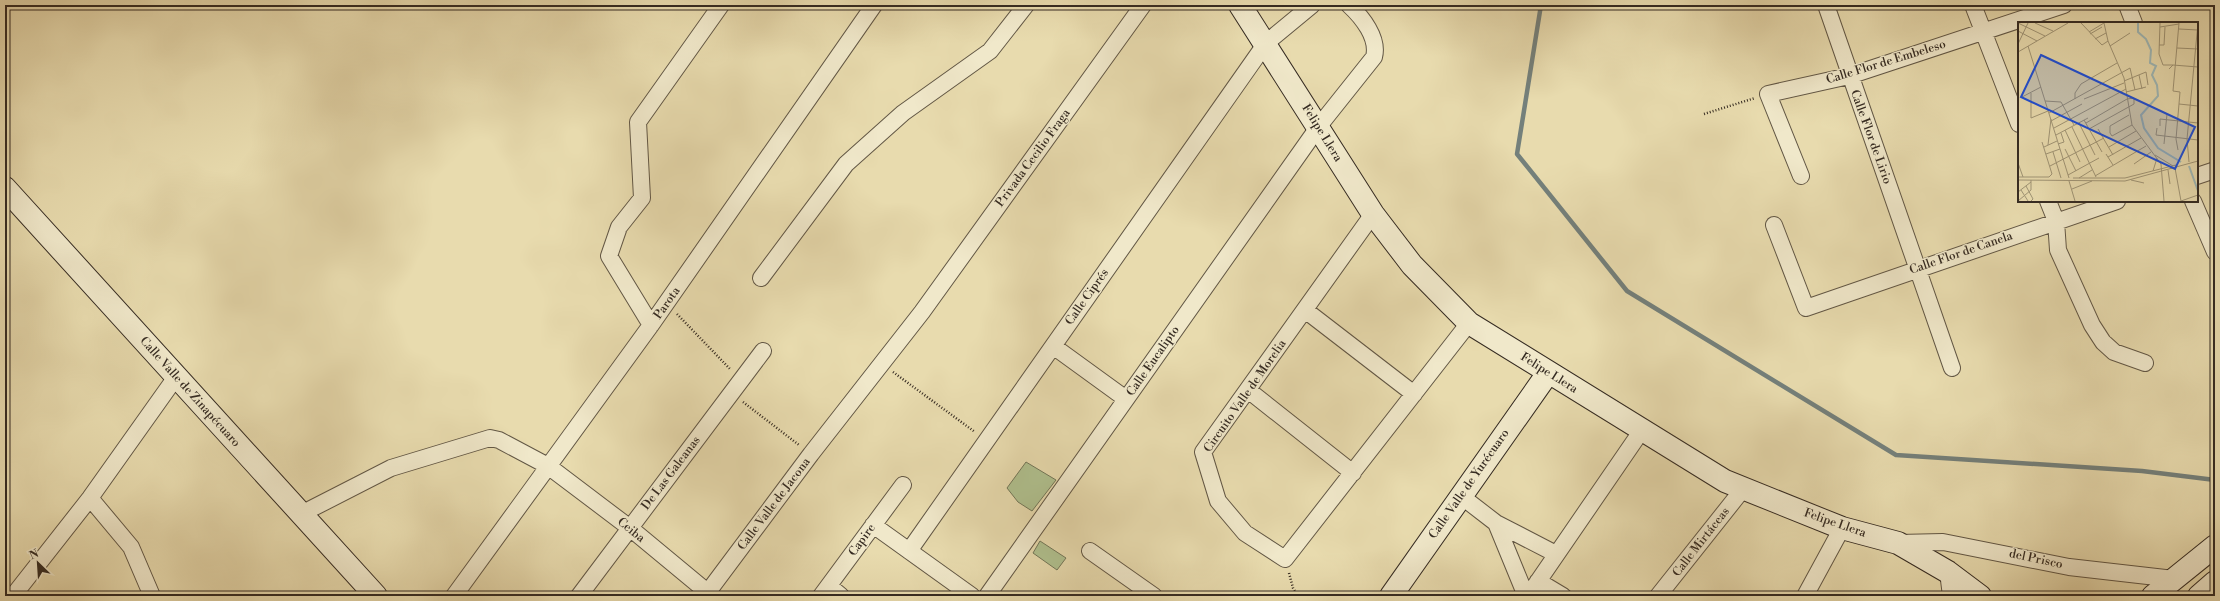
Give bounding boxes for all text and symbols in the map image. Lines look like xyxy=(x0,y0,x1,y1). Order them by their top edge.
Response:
inset map xyxy=(2018,22,2198,202)
street label: Calle Flor de Embeleso xyxy=(1824,37,1948,87)
street label: Calle Flor de Lirio xyxy=(1847,88,1895,186)
street label: Felipe Llera xyxy=(1298,102,1346,165)
street label: Privada Cecilio Fraga xyxy=(992,105,1074,210)
street label: Calle Flor de Canela xyxy=(1907,228,2016,278)
street label: Calle Ciprés xyxy=(1062,266,1112,328)
street label: Parota xyxy=(651,283,684,322)
street label: Calle Eucalipto xyxy=(1123,323,1183,399)
street label: Calle Valle de Zinapécuaro xyxy=(136,334,244,450)
street label: Circuito Valle de Morelia xyxy=(1200,336,1290,455)
street label: Felipe Llera xyxy=(1518,349,1581,397)
street label: Calle Valle de Yurécuaro xyxy=(1425,426,1513,542)
street label: De Las Galeanas xyxy=(638,433,704,513)
street label: Calle Valle de Jacona xyxy=(734,454,814,553)
street label: Calle Mirtáceas xyxy=(1669,504,1733,580)
street label: Felipe Llera xyxy=(1802,505,1869,541)
street label: Ceiba xyxy=(614,514,649,546)
street label: Capire xyxy=(845,521,879,559)
north arrow xyxy=(18,543,58,583)
street label: del Prisco xyxy=(2008,546,2064,572)
text: N xyxy=(27,547,41,563)

